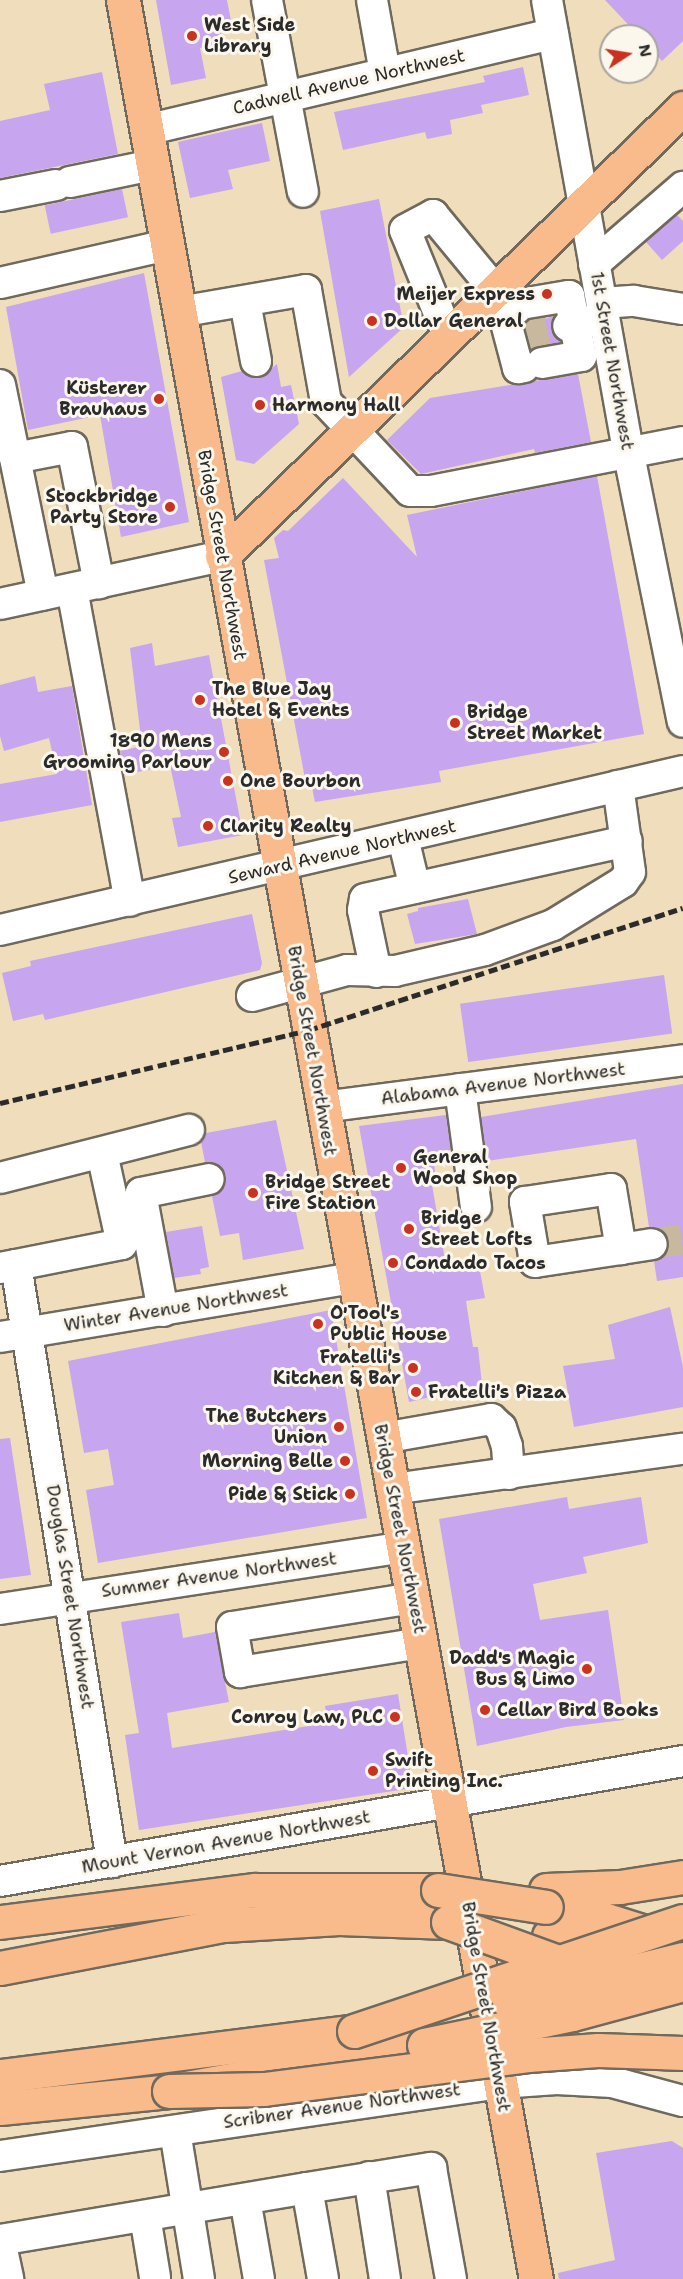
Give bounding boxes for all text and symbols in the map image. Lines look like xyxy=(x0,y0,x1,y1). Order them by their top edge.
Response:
place label: West Side Library xyxy=(204,15,295,57)
north arrow xyxy=(599,24,659,84)
marker: West Side Library xyxy=(185,29,199,43)
text: N xyxy=(634,42,657,59)
street label: Cadwell Avenue Northwest xyxy=(231,45,467,119)
street label: 1st Street Northwest xyxy=(586,270,638,452)
place label: Meijer Express xyxy=(397,283,535,305)
marker: Meijer Express xyxy=(540,287,554,301)
place label: Dollar General xyxy=(384,310,523,332)
marker: Dollar General xyxy=(365,314,379,328)
place label: Küsterer Brauhaus xyxy=(59,378,147,420)
marker: Küsterer Brauhaus xyxy=(152,392,166,406)
place label: Harmony Hall xyxy=(272,394,401,416)
marker: Harmony Hall xyxy=(253,398,267,412)
street label: Bridge Street Northwest xyxy=(193,448,251,662)
place label: Stockbridge Party Store xyxy=(46,486,158,528)
marker: Stockbridge Party Store xyxy=(163,500,177,514)
place label: The Blue Jay Hotel & Events xyxy=(212,679,350,722)
marker: The Blue Jay Hotel & Events xyxy=(193,693,207,707)
place label: Bridge Street Market xyxy=(467,702,602,744)
marker: Bridge Street Market xyxy=(448,716,462,730)
place label: 1890 Mens Grooming Parlour xyxy=(43,731,212,774)
marker: 1890 Mens Grooming Parlour xyxy=(217,745,231,759)
place label: One Bourbon xyxy=(240,770,361,792)
marker: One Bourbon xyxy=(221,774,235,788)
place label: Clarity Realty xyxy=(220,815,351,837)
street label: Seward Avenue Northwest xyxy=(226,815,458,889)
marker: Clarity Realty xyxy=(201,819,215,833)
street label: Bridge Street Northwest xyxy=(283,944,341,1158)
street label: Alabama Avenue Northwest xyxy=(380,1058,626,1110)
place label: General Wood Shop xyxy=(413,1147,517,1190)
marker: General Wood Shop xyxy=(394,1161,408,1175)
place label: Bridge Street Fire Station xyxy=(265,1172,390,1214)
marker: Bridge Street Fire Station xyxy=(246,1186,260,1200)
place label: Bridge Street Lofts xyxy=(421,1208,532,1250)
marker: Bridge Street Lofts xyxy=(402,1222,416,1236)
place label: Condado Tacos xyxy=(405,1252,546,1274)
marker: Condado Tacos xyxy=(386,1256,400,1270)
street label: Winter Avenue Northwest xyxy=(62,1280,290,1336)
place label: O'Tool's Public House xyxy=(330,1303,447,1346)
marker: O'Tool's Public House xyxy=(311,1317,325,1331)
place label: Fratelli's Kitchen & Bar xyxy=(273,1347,401,1390)
marker: Fratelli's Kitchen & Bar xyxy=(406,1361,420,1375)
place label: Fratelli's Pizza xyxy=(428,1381,566,1403)
marker: Fratelli's Pizza xyxy=(409,1385,423,1399)
place label: The Butchers Union xyxy=(206,1406,327,1448)
marker: The Butchers Union xyxy=(332,1420,346,1434)
street label: Bridge Street Northwest xyxy=(369,1422,431,1636)
place label: Morning Belle xyxy=(202,1450,333,1472)
marker: Morning Belle xyxy=(338,1454,352,1468)
street label: Douglas Street Northwest xyxy=(42,1483,98,1711)
place label: Pide & Stick xyxy=(228,1483,338,1505)
marker: Pide & Stick xyxy=(343,1487,357,1501)
street label: Summer Avenue Northwest xyxy=(100,1548,338,1602)
place label: Dadd's Magic Bus & Limo xyxy=(449,1648,575,1690)
marker: Dadd's Magic Bus & Limo xyxy=(580,1662,594,1676)
place label: Cellar Bird Books xyxy=(497,1699,658,1721)
marker: Cellar Bird Books xyxy=(478,1703,492,1717)
place label: Conroy Law, PLC xyxy=(231,1706,383,1728)
marker: Conroy Law, PLC xyxy=(388,1710,402,1724)
place label: Swift Printing Inc. xyxy=(385,1750,503,1792)
marker: Swift Printing Inc. xyxy=(366,1764,380,1778)
street label: Mount Vernon Avenue Northwest xyxy=(80,1806,372,1878)
street label: Bridge Street Northwest xyxy=(457,1900,515,2114)
street label: Scribner Avenue Northwest xyxy=(222,2079,462,2133)

